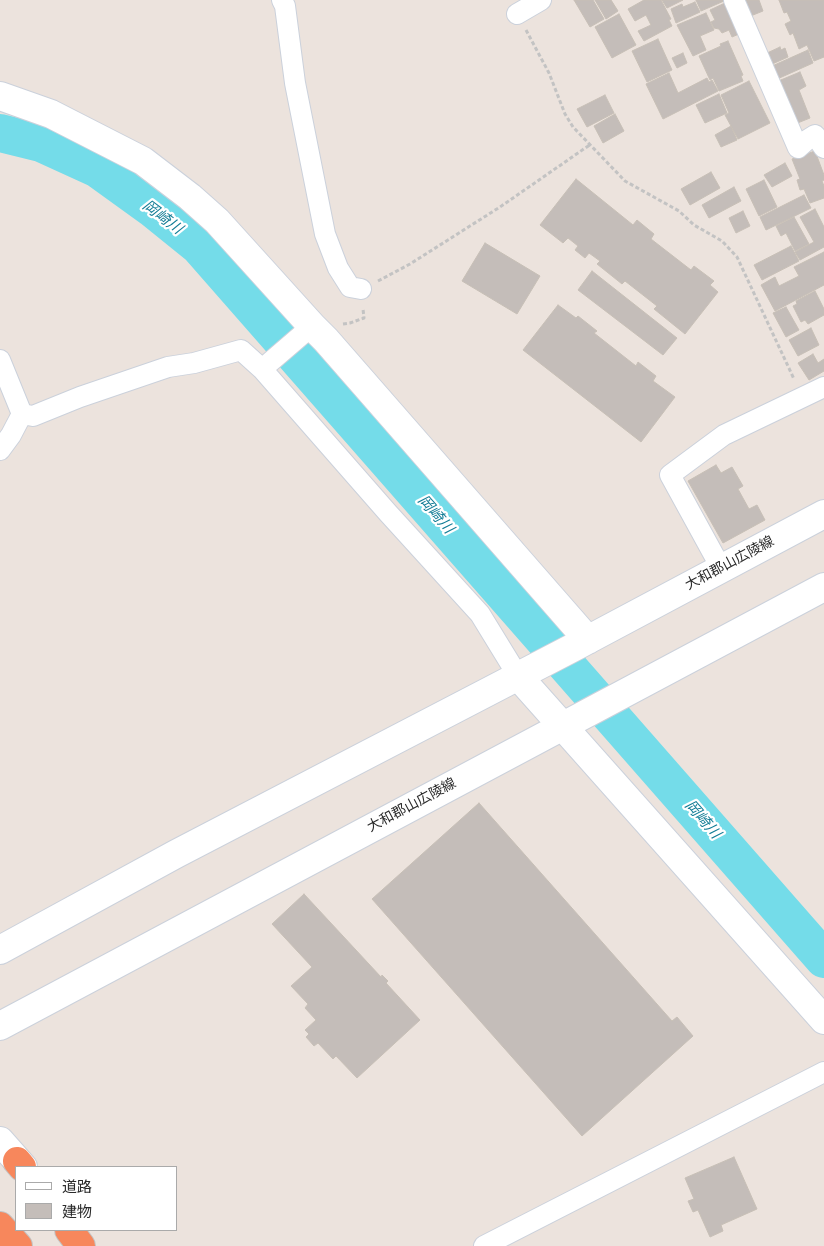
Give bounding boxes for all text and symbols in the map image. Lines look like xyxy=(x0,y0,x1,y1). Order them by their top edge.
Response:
water label: 岡崎川 xyxy=(139,197,185,239)
water label: 岡崎川 xyxy=(413,492,457,538)
street label: 大和郡山広陵線 xyxy=(683,534,777,594)
street label: 大和郡山広陵線 xyxy=(365,776,459,836)
water label: 岡崎川 xyxy=(680,797,724,843)
legend xyxy=(15,1166,178,1231)
text: 道路 xyxy=(62,1177,92,1197)
text: 建物 xyxy=(62,1202,92,1222)

